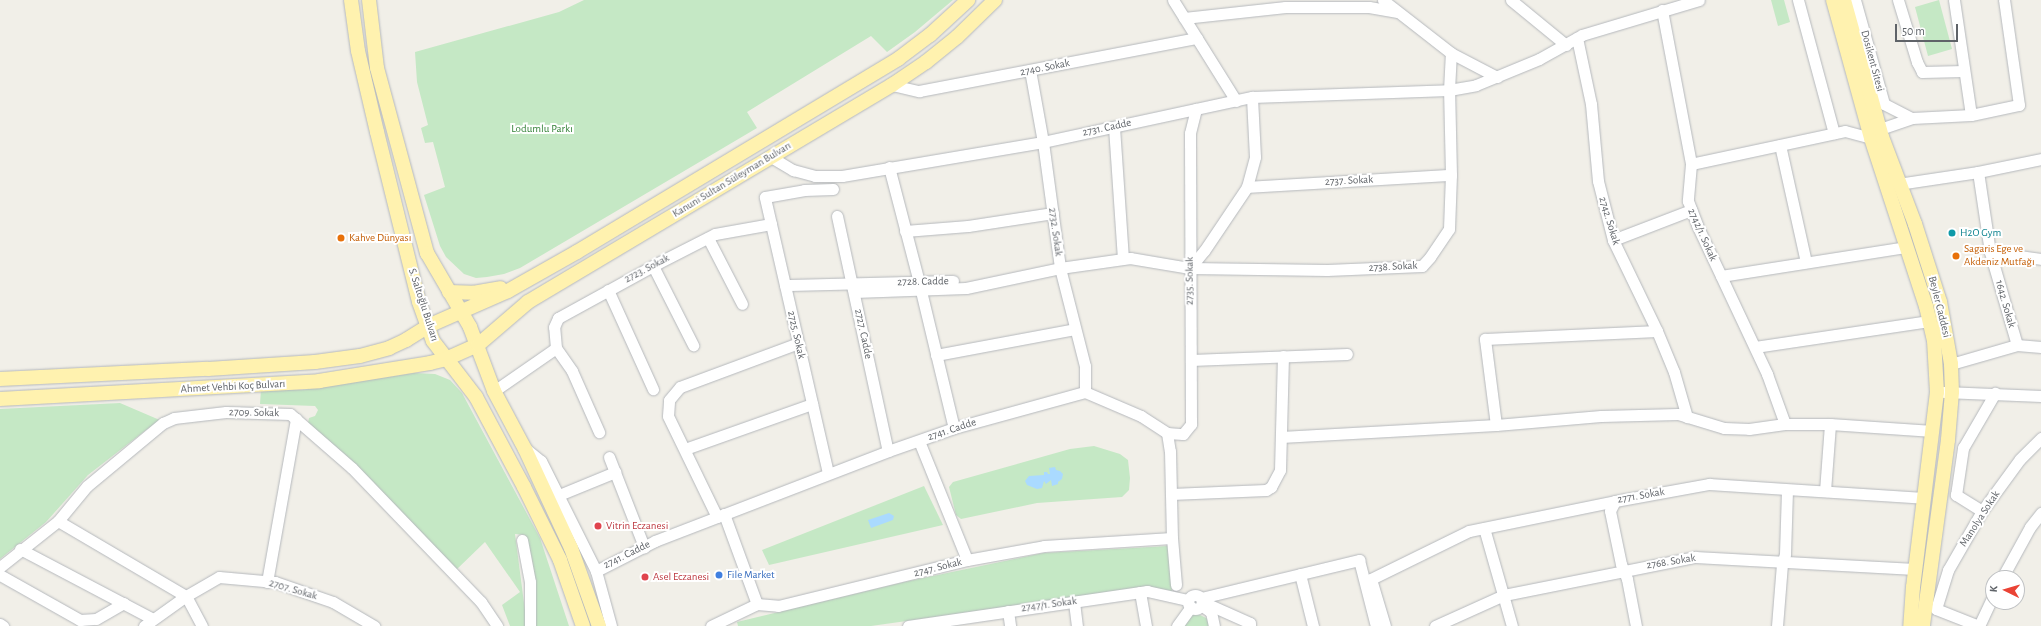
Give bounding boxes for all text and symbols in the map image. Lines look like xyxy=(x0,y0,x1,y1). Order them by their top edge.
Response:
scale bar xyxy=(1897,16,1960,42)
text: 50 m xyxy=(1902,25,1925,37)
street label: Dosikent Sitesi xyxy=(1857,29,1887,93)
street label: 2740. Sokak xyxy=(1019,57,1071,79)
street label: 2731. Cadde xyxy=(1081,116,1133,140)
park label: Lodumlu Parkı xyxy=(511,122,573,136)
street label: Kanuni Sultan Süleyman Bulvarı xyxy=(670,139,794,221)
street label: 2737. Sokak xyxy=(1325,173,1373,189)
street label: 2742. Sokak xyxy=(1595,195,1623,247)
street label: 2732. Sokak xyxy=(1045,207,1065,257)
street label: 2742/1. Sokak xyxy=(1684,207,1720,263)
place label: H2O Gym xyxy=(1960,226,2001,240)
marker: H2O Gym xyxy=(1947,228,1957,238)
place label: Kahve Dünyası xyxy=(349,231,411,245)
marker: Kahve Dünyası xyxy=(336,233,346,243)
place label: Sagaris Ege ve Akdeniz Mutfağı xyxy=(1964,243,2035,269)
marker: Sagaris Ege ve Akdeniz Mutfağı xyxy=(1951,251,1961,261)
street label: 2723. Sokak xyxy=(622,252,672,286)
street label: 2735. Sokak xyxy=(1183,257,1197,305)
street label: 2738. Sokak xyxy=(1368,259,1418,275)
street label: S. Saltoğlu Bulvarı xyxy=(405,267,441,343)
street label: 2728. Cadde xyxy=(897,275,949,289)
street label: Beyler Caddesi xyxy=(1925,275,1953,339)
street label: 1642. Sokak xyxy=(1992,279,2018,329)
street label: 2727. Cadde xyxy=(851,308,875,360)
street label: 2725. Sokak xyxy=(784,310,808,360)
street label: Ahmet Vehbi Koç Bulvarı xyxy=(180,378,286,396)
street label: 2709. Sokak xyxy=(229,406,279,420)
street label: 2741. Cadde xyxy=(926,416,978,444)
street label: 2771. Sokak xyxy=(1616,485,1666,507)
street label: Manolya Sokak xyxy=(1957,489,2003,549)
place label: Vitrin Eczanesi xyxy=(606,519,668,533)
marker: Vitrin Eczanesi xyxy=(593,521,603,531)
street label: 2741. Cadde xyxy=(602,538,652,572)
street label: 2768. Sokak xyxy=(1645,552,1697,572)
street label: 2747. Sokak xyxy=(913,556,963,580)
place label: File Market xyxy=(727,568,775,582)
place label: Asel Eczanesi xyxy=(653,570,709,584)
marker: File Market xyxy=(714,570,724,580)
north arrow xyxy=(1985,570,2025,610)
marker: Asel Eczanesi xyxy=(640,572,650,582)
street label: 2707. Sokak xyxy=(267,577,319,603)
text: K xyxy=(1988,585,1999,593)
street label: 2747/1. Sokak xyxy=(1020,595,1078,615)

